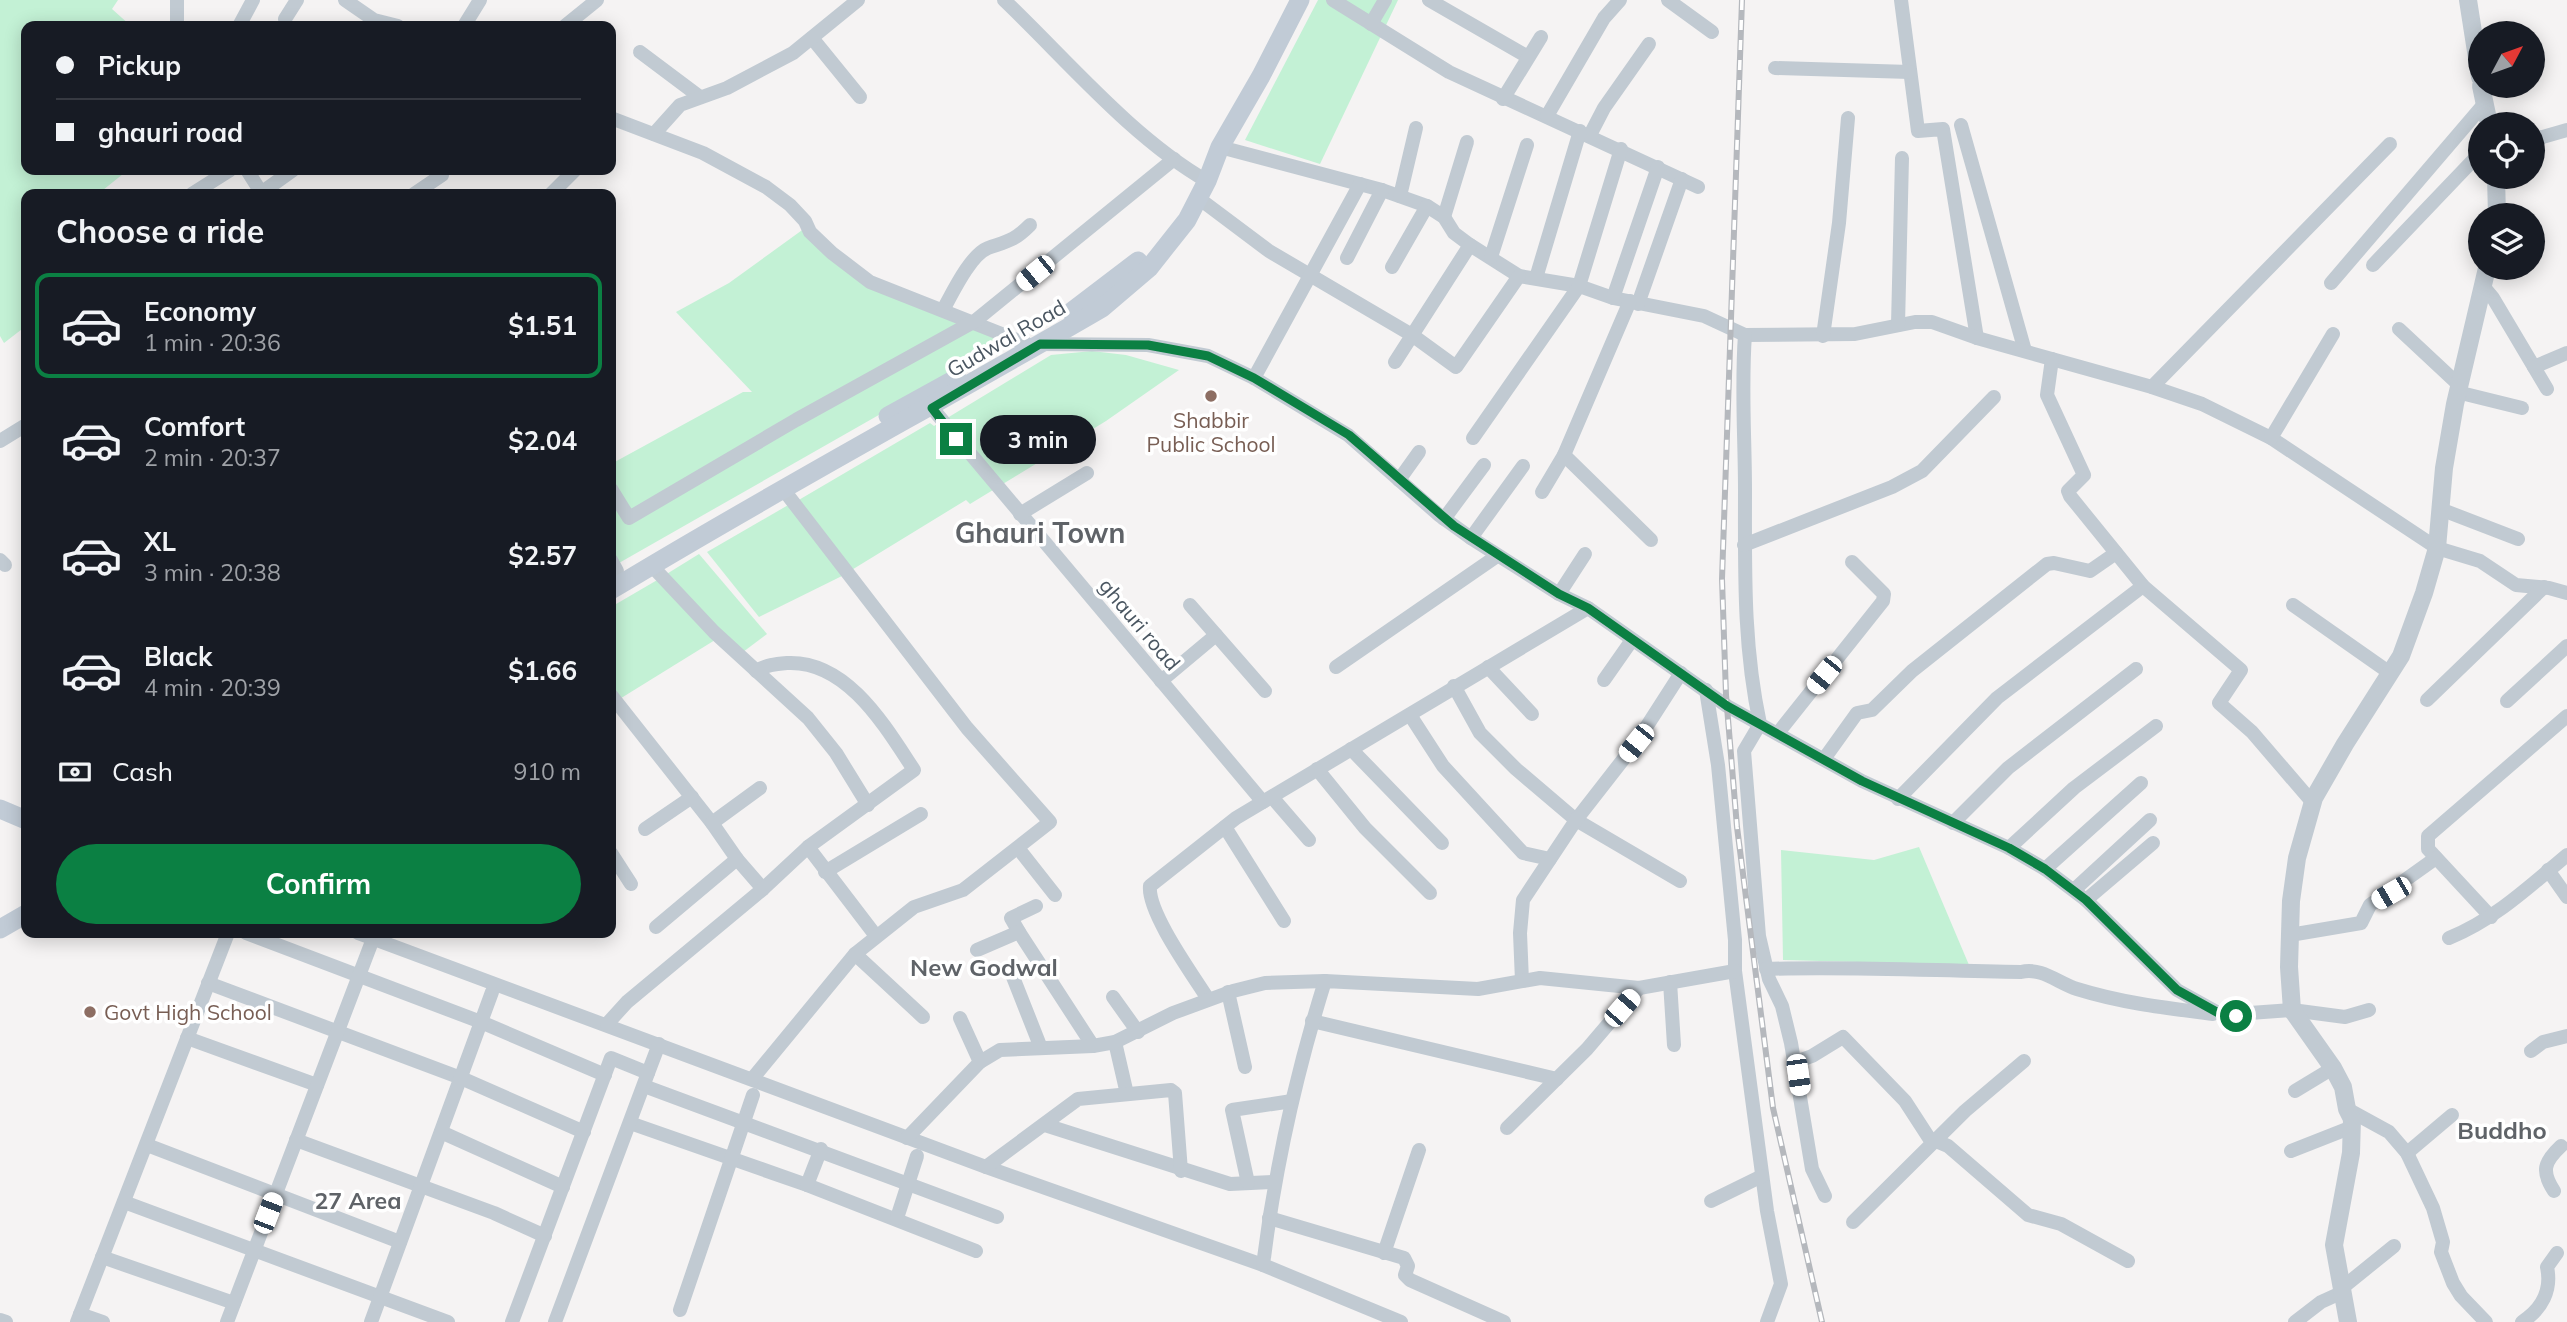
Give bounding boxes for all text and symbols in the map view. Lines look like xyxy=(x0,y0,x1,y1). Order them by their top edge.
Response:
north arrow xyxy=(2468,21,2544,98)
map controls xyxy=(2468,21,2545,280)
text: Pickup xyxy=(98,49,181,82)
button: locate xyxy=(2468,112,2545,189)
text: ghauri road xyxy=(98,116,243,149)
button: layers xyxy=(2468,203,2545,280)
text: Choose a ride xyxy=(56,211,264,251)
car xyxy=(1013,252,1058,294)
icon: car xyxy=(60,294,123,357)
street label: Gudwal Road xyxy=(942,294,1070,382)
text: Economy xyxy=(144,295,256,328)
text: $1.51 xyxy=(508,309,577,342)
text: 1 min · 20:36 xyxy=(144,328,281,357)
marker: Shabbir Public School xyxy=(1203,388,1219,404)
place label: Shabbir Public School xyxy=(1147,407,1275,457)
icon: car xyxy=(60,409,123,472)
text: Comfort xyxy=(144,410,245,443)
callout: 3 min xyxy=(981,414,1096,464)
route end xyxy=(940,423,972,455)
text: $2.04 xyxy=(508,424,577,457)
text: 3 min xyxy=(1008,425,1068,454)
text: 2 min · 20:37 xyxy=(144,443,281,472)
district label: Ghauri Town xyxy=(955,515,1125,550)
icon: car xyxy=(60,524,123,587)
text: XL xyxy=(144,525,176,558)
text: $2.57 xyxy=(508,539,577,572)
text: 3 min · 20:38 xyxy=(144,558,281,587)
street label: ghauri road xyxy=(1094,573,1186,675)
icon: car xyxy=(60,639,123,702)
text: Black xyxy=(144,640,212,673)
car xyxy=(1803,652,1846,698)
text: $1.66 xyxy=(508,654,577,687)
text: 4 min · 20:39 xyxy=(144,673,281,702)
car xyxy=(1615,720,1658,766)
icon: cash xyxy=(56,753,94,791)
text: Cash xyxy=(112,755,173,788)
text: 910 m xyxy=(513,757,581,786)
button: Confirm xyxy=(56,844,581,924)
car xyxy=(2368,873,2415,913)
district label: New Godwal xyxy=(910,952,1058,982)
car xyxy=(1601,985,1644,1031)
place label: Govt High School xyxy=(104,999,272,1025)
route start xyxy=(2220,1000,2252,1032)
marker: Govt High School xyxy=(82,1004,98,1020)
car xyxy=(1785,1053,1812,1097)
district label: Buddho xyxy=(2457,1115,2547,1145)
district label: 27 Area xyxy=(315,1186,401,1215)
car xyxy=(251,1190,286,1236)

